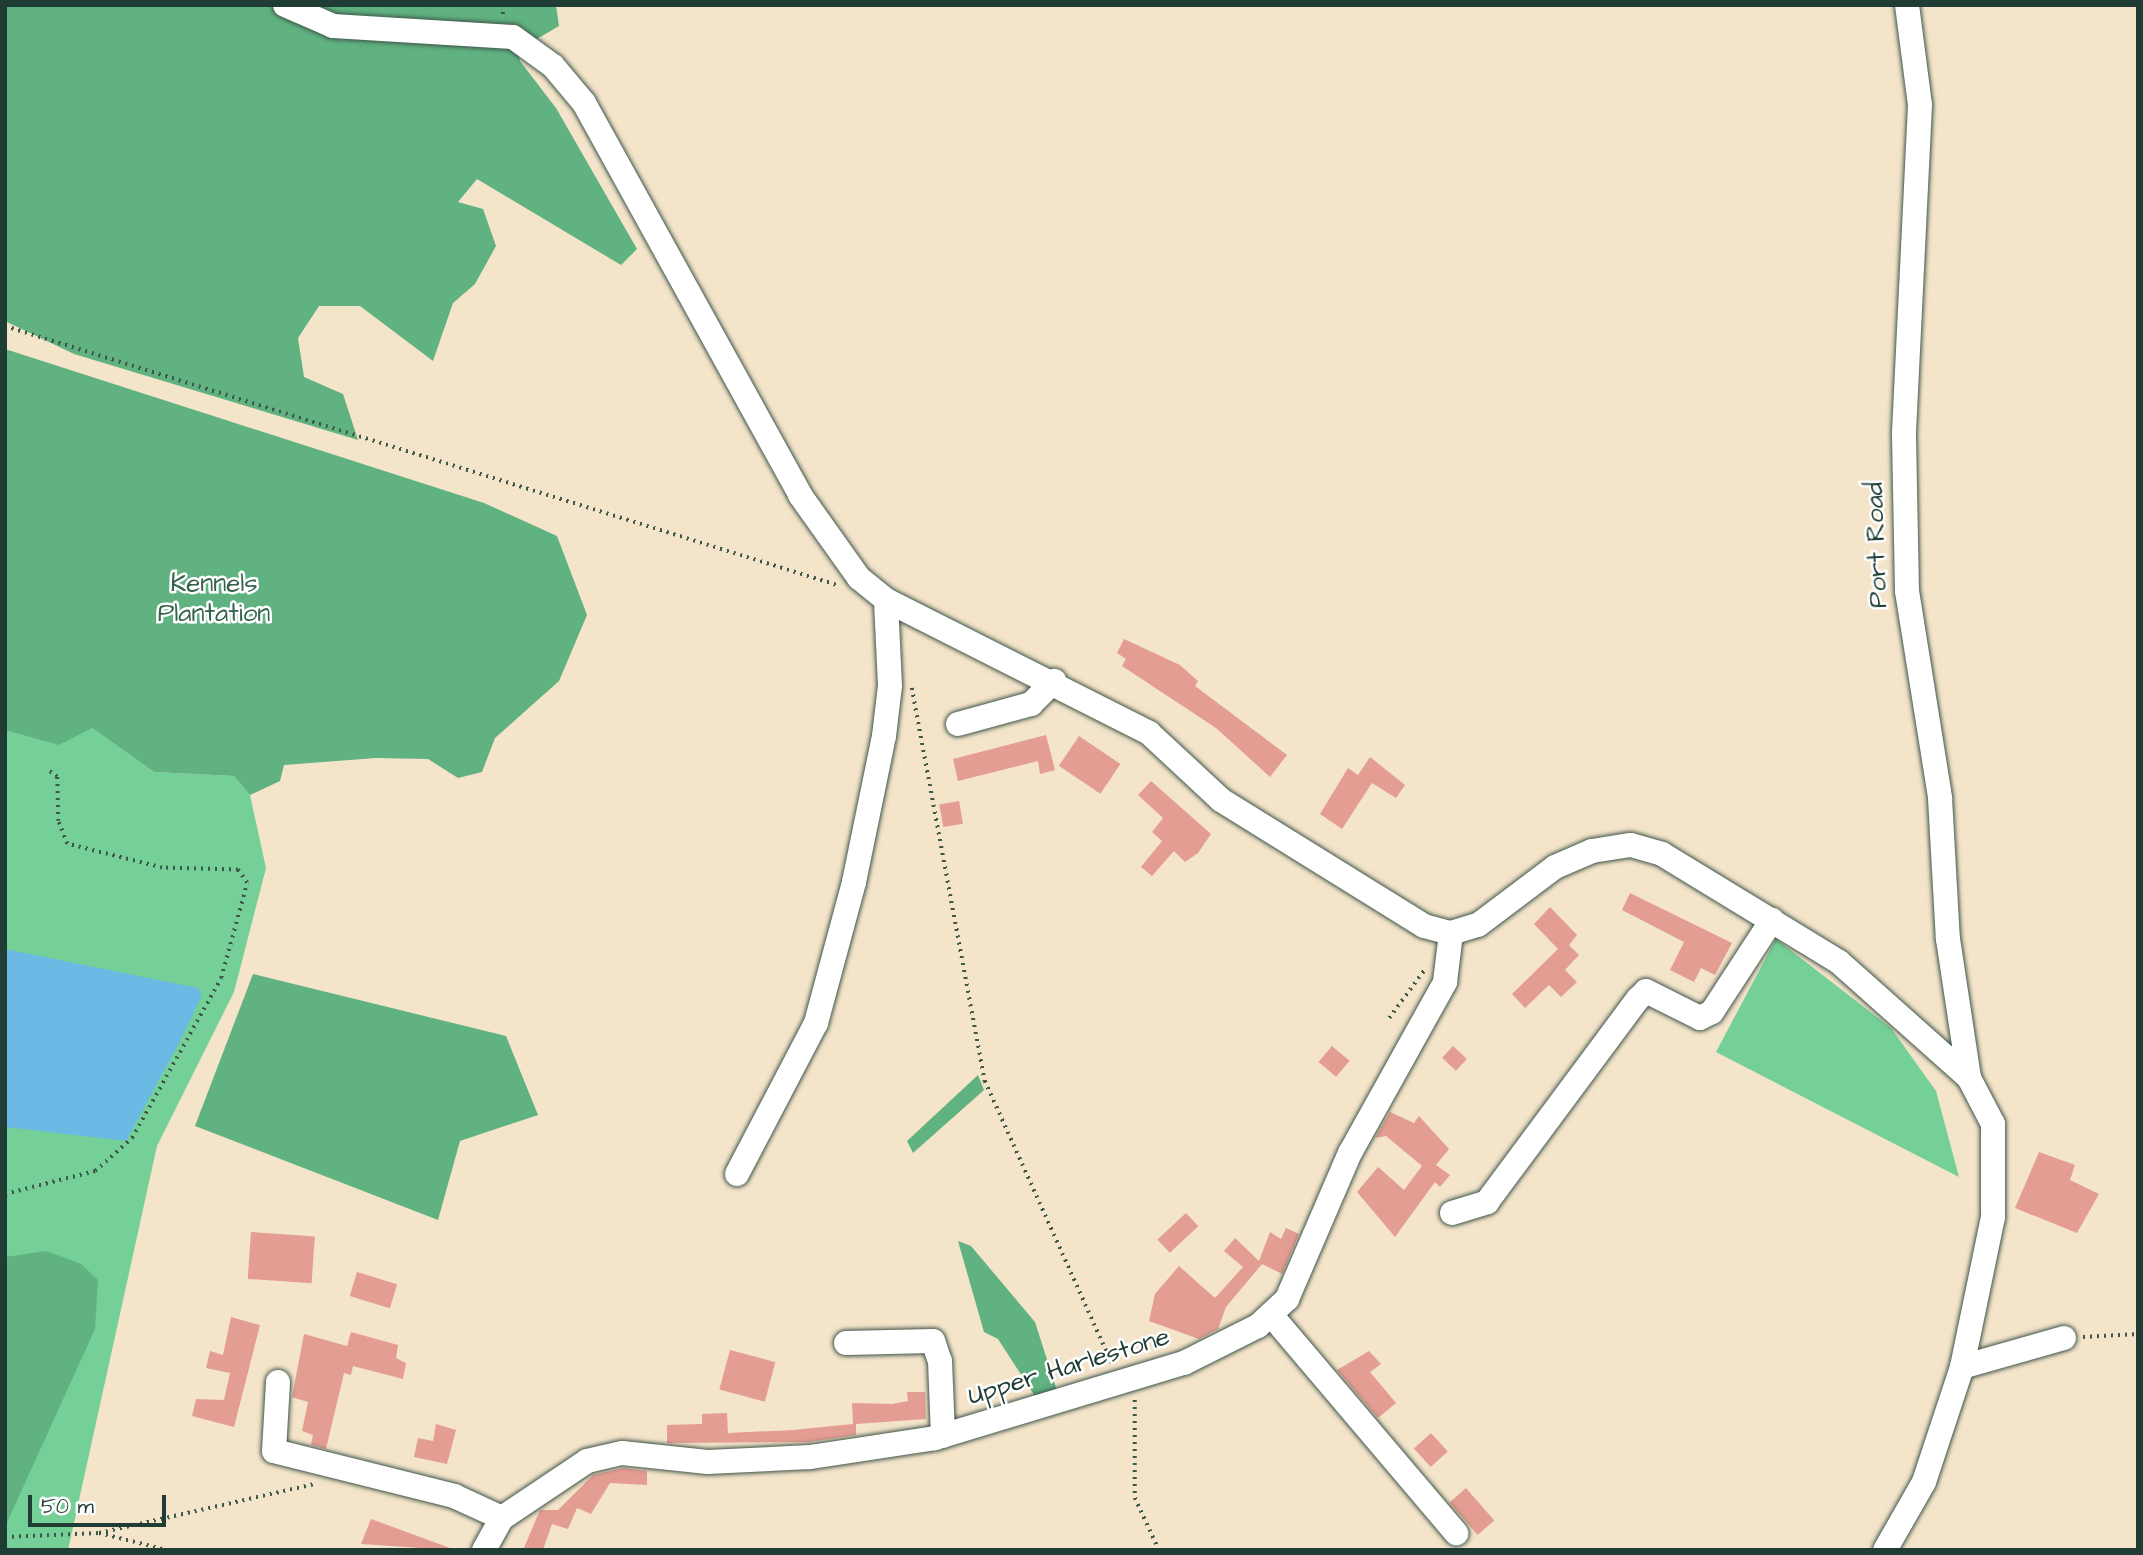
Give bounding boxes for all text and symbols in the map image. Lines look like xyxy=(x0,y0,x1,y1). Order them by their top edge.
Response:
street label: Port Road xyxy=(1859,481,1895,609)
park label: Kennels Plantation xyxy=(158,568,270,630)
street label: Upper Harlestone xyxy=(964,1322,1174,1412)
scale bar xyxy=(32,1482,170,1526)
text: 50 m xyxy=(41,1492,94,1521)

